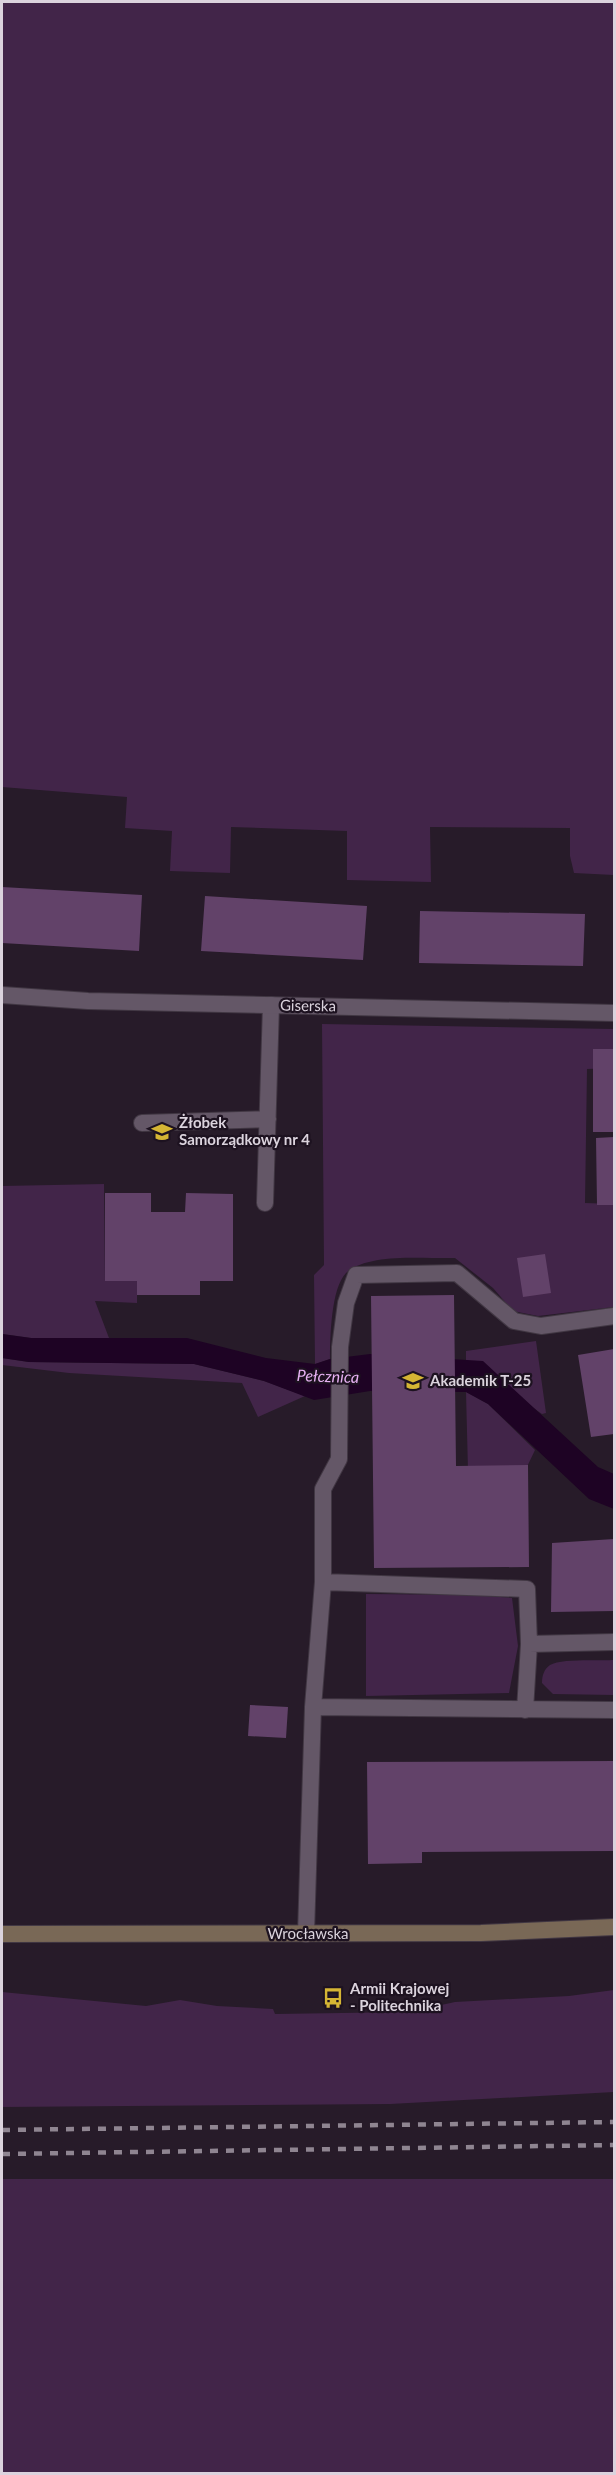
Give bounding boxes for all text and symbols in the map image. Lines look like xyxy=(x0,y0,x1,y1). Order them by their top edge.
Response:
street label: Giserska xyxy=(280,996,336,1014)
place label: Żłobek Samorządkowy nr 4 xyxy=(179,1113,310,1148)
school or university icon: Żłobek Samorządkowy nr 4 xyxy=(150,1120,174,1144)
water label: Pełcznica xyxy=(296,1365,360,1386)
school or university icon: Akademik T-25 xyxy=(401,1369,425,1393)
place label: Akademik T-25 xyxy=(429,1371,531,1389)
street label: Wrocławska xyxy=(267,1924,349,1942)
place label: Armii Krajowej - Politechnika xyxy=(349,1979,449,2014)
bus stop icon: Armii Krajowej - Politechnika xyxy=(321,1986,345,2010)

